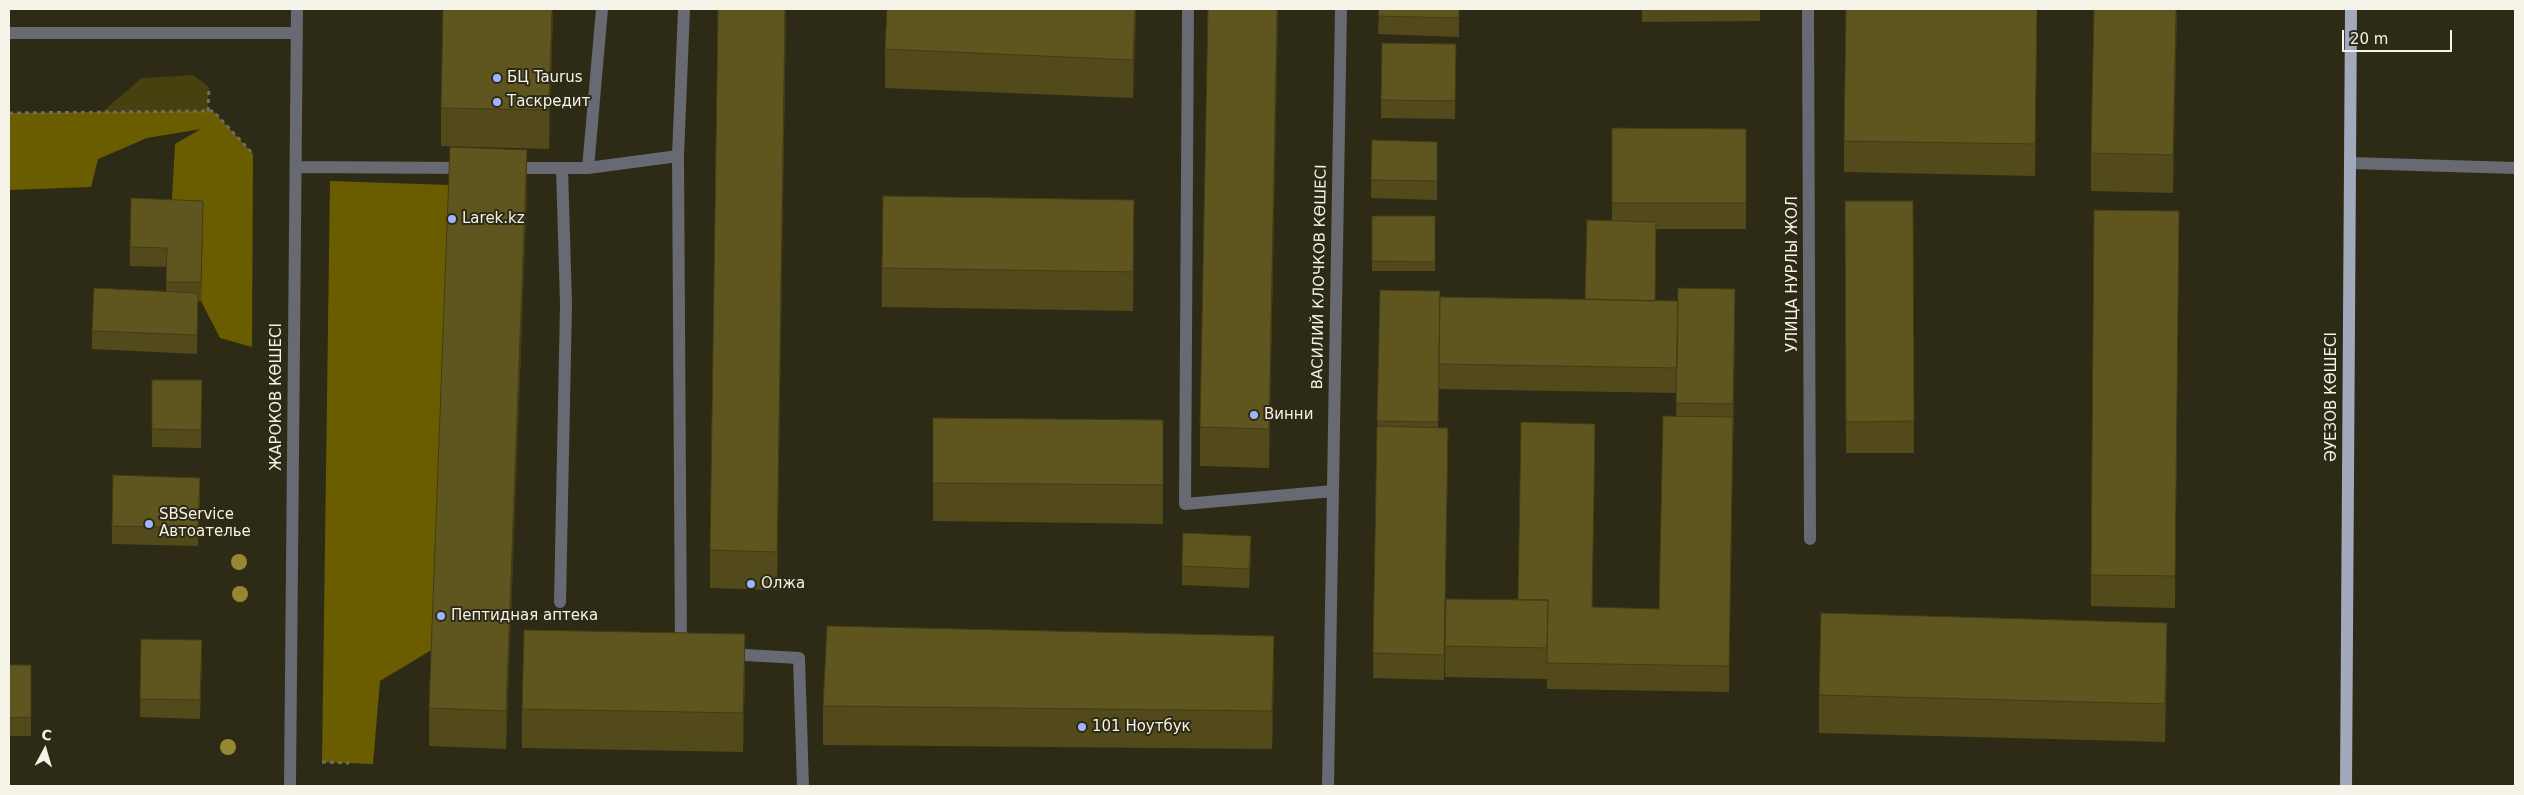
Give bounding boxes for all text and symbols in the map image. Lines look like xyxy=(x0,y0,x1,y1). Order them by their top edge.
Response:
scale bar xyxy=(2344,20,2454,52)
text: 20 m xyxy=(2350,30,2388,48)
place label: БЦ Taurus xyxy=(507,69,583,87)
marker: БЦ Taurus xyxy=(491,72,503,84)
place label: Таскредит xyxy=(507,93,590,111)
marker: Таскредит xyxy=(491,96,503,108)
street label: ВАСИЛИЙ КЛОЧКОВ КӨШЕСІ xyxy=(1309,164,1331,390)
street label: УЛИЦА НУРЛЫ ЖОЛ xyxy=(1784,196,1802,352)
place label: Larek.kz xyxy=(462,210,525,228)
marker: Larek.kz xyxy=(446,213,458,225)
street label: ЖАРОКОВ КӨШЕСІ xyxy=(268,323,286,471)
street label: ӘУЕЗОВ КӨШЕСІ xyxy=(2323,332,2341,462)
place label: Винни xyxy=(1264,406,1313,424)
marker: Винни xyxy=(1248,409,1260,421)
place label: SBService Автоателье xyxy=(159,506,251,541)
marker: SBService Автоателье xyxy=(143,518,155,530)
place label: Олжа xyxy=(761,575,805,593)
marker: Олжа xyxy=(745,578,757,590)
place label: Пептидная аптека xyxy=(451,607,598,625)
marker: Пептидная аптека xyxy=(435,610,447,622)
place label: 101 Ноутбук xyxy=(1092,718,1191,736)
marker: 101 Ноутбук xyxy=(1076,721,1088,733)
north arrow xyxy=(20,725,70,775)
text: С xyxy=(41,727,53,744)

